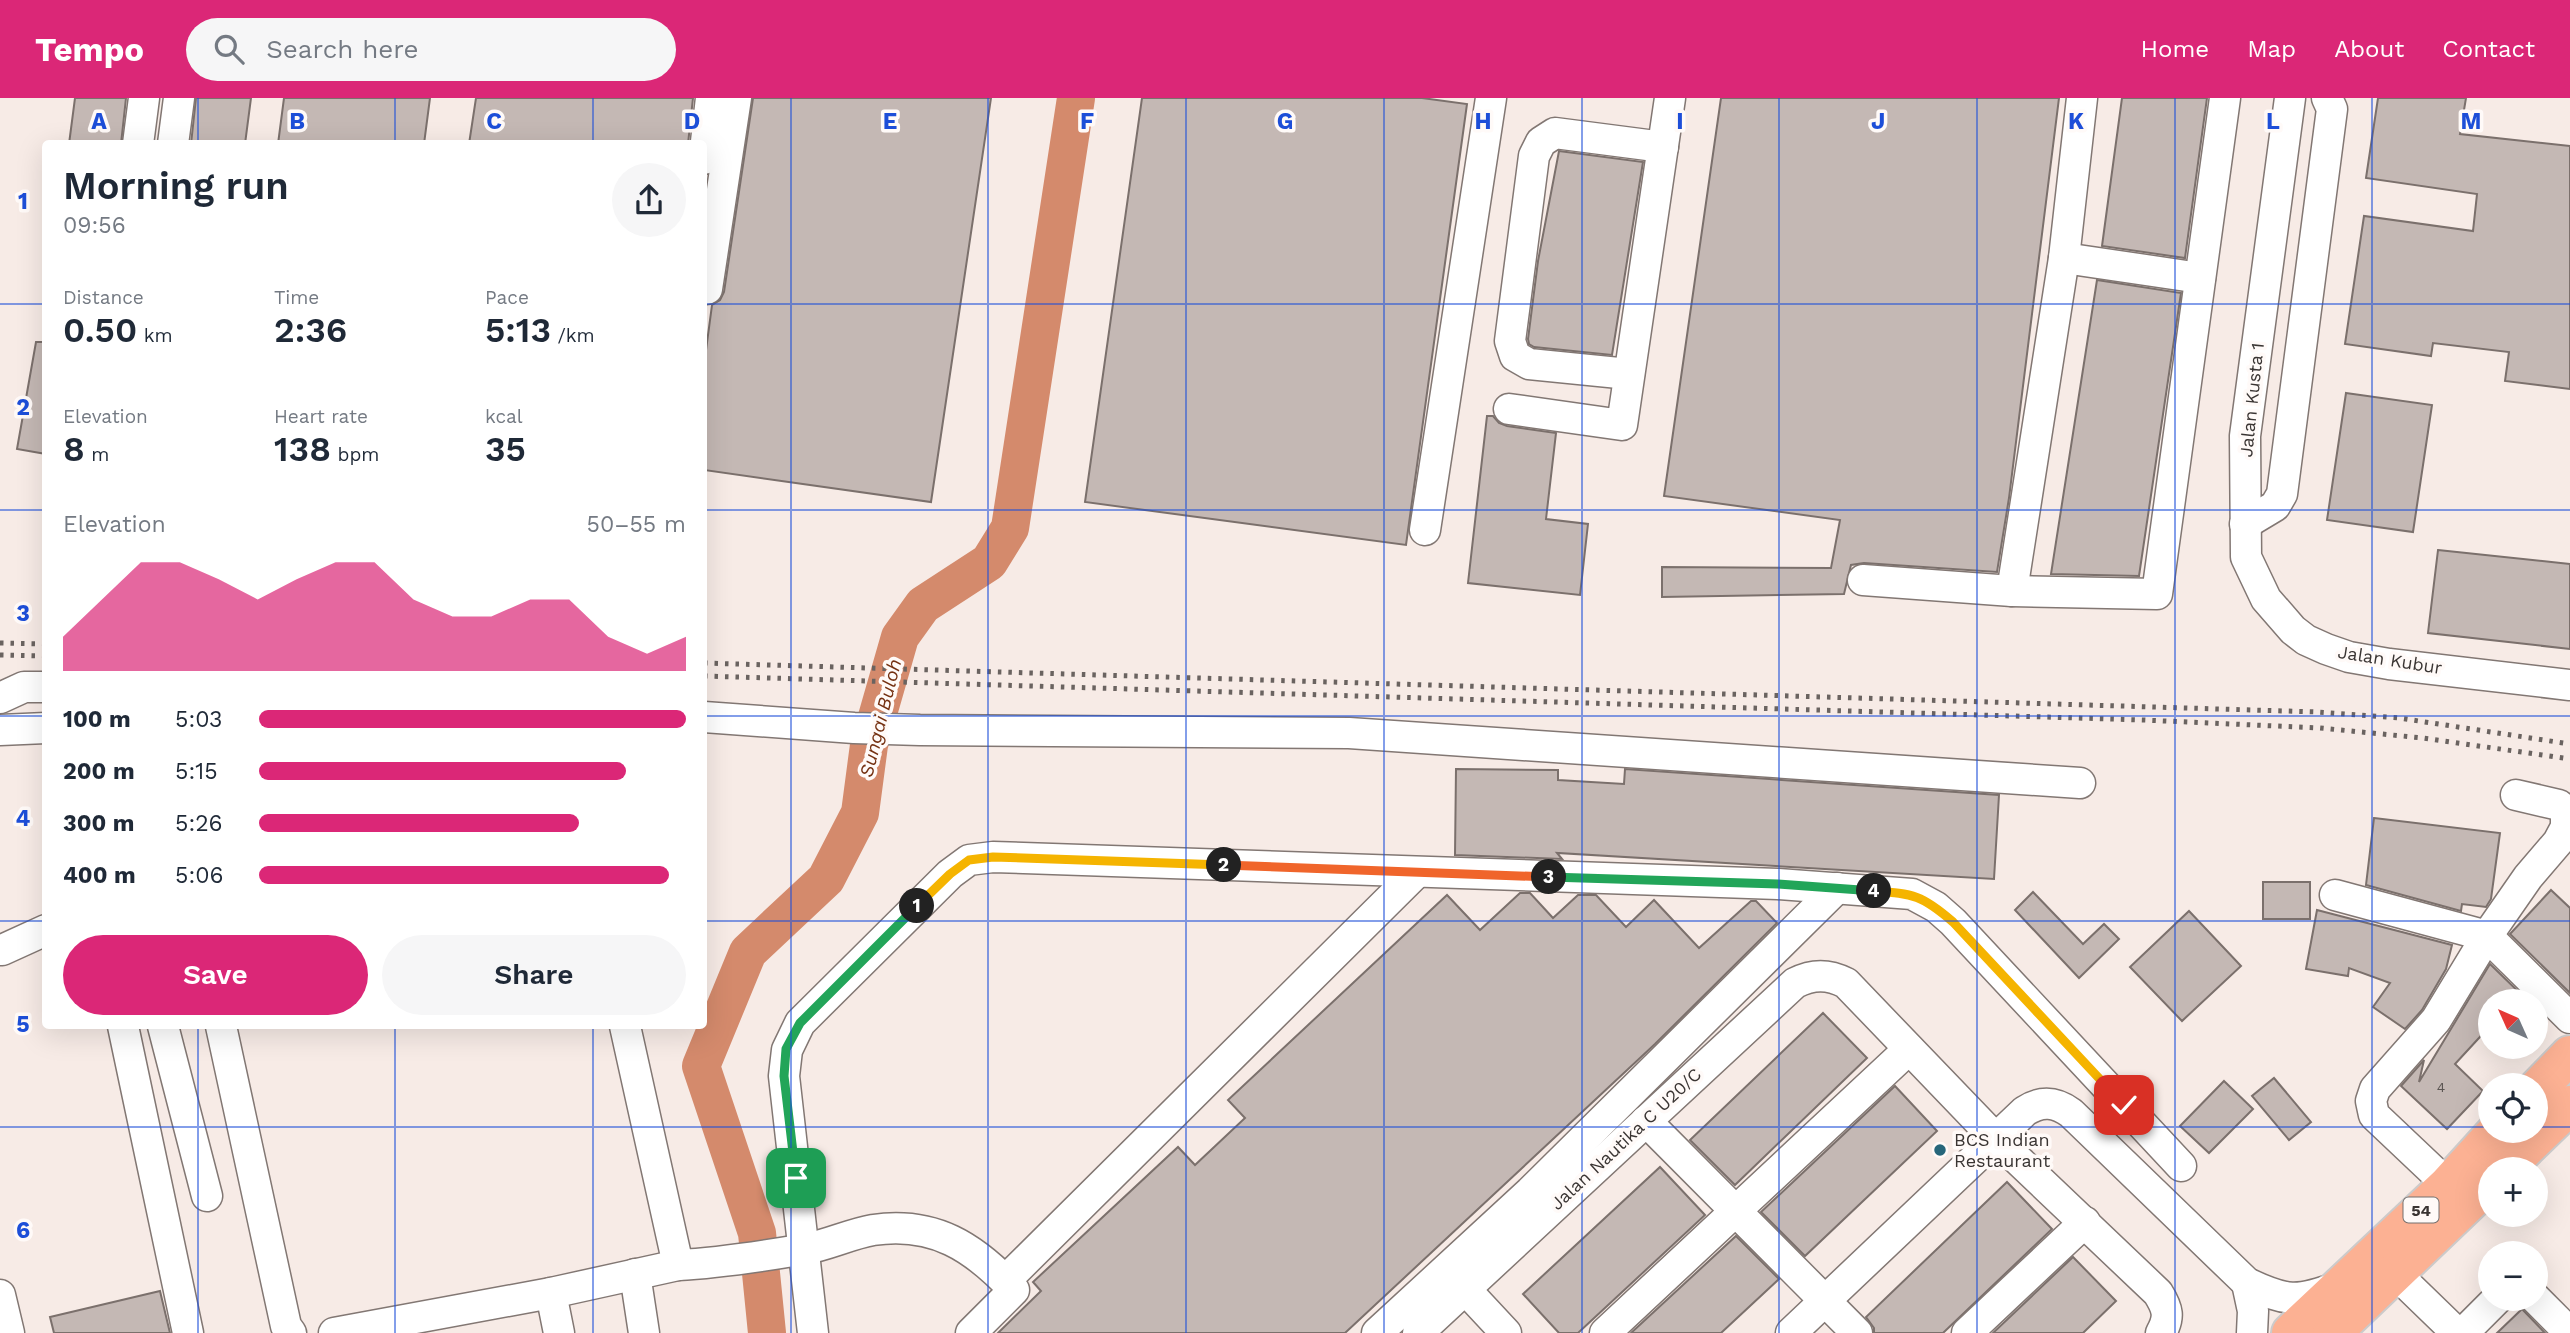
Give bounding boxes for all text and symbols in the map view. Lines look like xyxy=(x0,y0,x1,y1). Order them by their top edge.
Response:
search box xyxy=(186,18,676,81)
text: Tempo xyxy=(35,30,144,69)
icon: search xyxy=(210,30,248,68)
text: Search here xyxy=(266,34,419,64)
text: Home xyxy=(2141,35,2209,63)
text: Map xyxy=(2247,35,2296,63)
text: About xyxy=(2334,35,2404,63)
text: Contact xyxy=(2442,35,2535,63)
text: A xyxy=(91,108,107,135)
text: B xyxy=(289,108,305,135)
text: C xyxy=(486,108,502,135)
text: D xyxy=(684,108,700,135)
text: E xyxy=(883,108,897,135)
text: F xyxy=(1080,108,1094,135)
text: G xyxy=(1277,108,1293,135)
text: H xyxy=(1474,108,1492,135)
text: I xyxy=(1676,108,1684,135)
text: J xyxy=(1871,108,1885,135)
text: K xyxy=(2068,108,2084,135)
text: L xyxy=(2266,108,2280,135)
text: M xyxy=(2461,108,2481,135)
button: share xyxy=(612,163,686,237)
text: Morning run xyxy=(63,164,289,208)
text: 1 xyxy=(18,188,28,215)
text: 09:56 xyxy=(63,212,126,239)
text: Distance xyxy=(63,286,144,309)
text: Time xyxy=(274,286,319,309)
text: Pace xyxy=(485,286,529,309)
text: 0.50 xyxy=(63,309,137,351)
text: 2:36 xyxy=(274,309,347,351)
text: 5:13 xyxy=(485,309,551,351)
text: km xyxy=(137,324,173,347)
text: /km xyxy=(551,324,595,347)
street label: Jalan Kusta 1 xyxy=(2235,342,2268,458)
text: 2 xyxy=(16,394,30,421)
text: Elevation xyxy=(63,405,148,428)
text: Heart rate xyxy=(274,405,368,428)
text: kcal xyxy=(485,405,523,428)
text: 8 xyxy=(63,428,85,470)
text: 138 xyxy=(274,428,331,470)
text: 35 xyxy=(485,428,526,470)
text: m xyxy=(85,443,109,466)
text: bpm xyxy=(331,443,379,466)
text: Elevation xyxy=(63,511,166,538)
text: 50–55 m xyxy=(587,511,686,538)
text: 3 xyxy=(16,600,30,627)
street label: Jalan Kubur xyxy=(2336,641,2444,678)
water label: Sungai Buloh xyxy=(855,656,906,780)
text: 100 m xyxy=(63,706,131,733)
text: 5:03 xyxy=(175,706,222,733)
text: 200 m xyxy=(63,758,135,785)
text: 5:15 xyxy=(175,758,218,785)
text: 4 xyxy=(16,805,31,832)
text: 300 m xyxy=(63,810,134,837)
text: 5:26 xyxy=(175,810,223,837)
pin: 2 xyxy=(1206,848,1242,882)
text: 2 xyxy=(1218,853,1229,876)
pin: 3 xyxy=(1532,860,1566,894)
text: 400 m xyxy=(63,862,136,889)
text: 5:06 xyxy=(175,862,223,889)
text: 3 xyxy=(1543,865,1554,888)
pin: 4 xyxy=(1856,874,1892,908)
text: 4 xyxy=(1867,879,1880,902)
pin: 1 xyxy=(900,888,934,924)
text: 1 xyxy=(912,894,921,917)
button: Save xyxy=(63,935,368,1015)
button: Share xyxy=(382,935,686,1015)
north arrow xyxy=(2478,989,2548,1059)
map controls xyxy=(2478,989,2548,1311)
text: 5 xyxy=(16,1011,30,1038)
street label: Jalan Nautika C U20/C xyxy=(1546,1063,1705,1214)
button: locate xyxy=(2478,1073,2548,1143)
pin xyxy=(2094,1075,2154,1135)
house number: 4 xyxy=(2437,1079,2445,1095)
icon: check xyxy=(2105,1086,2143,1124)
place label: BCS Indian Restaurant xyxy=(1954,1129,2051,1171)
marker: BCS Indian Restaurant xyxy=(1932,1142,1948,1158)
pin xyxy=(766,1148,826,1208)
button: + xyxy=(2478,1157,2548,1227)
icon: arrive xyxy=(777,1159,815,1197)
road number: 54 xyxy=(2404,1198,2438,1222)
text: 6 xyxy=(16,1217,30,1244)
button: − xyxy=(2478,1241,2548,1311)

